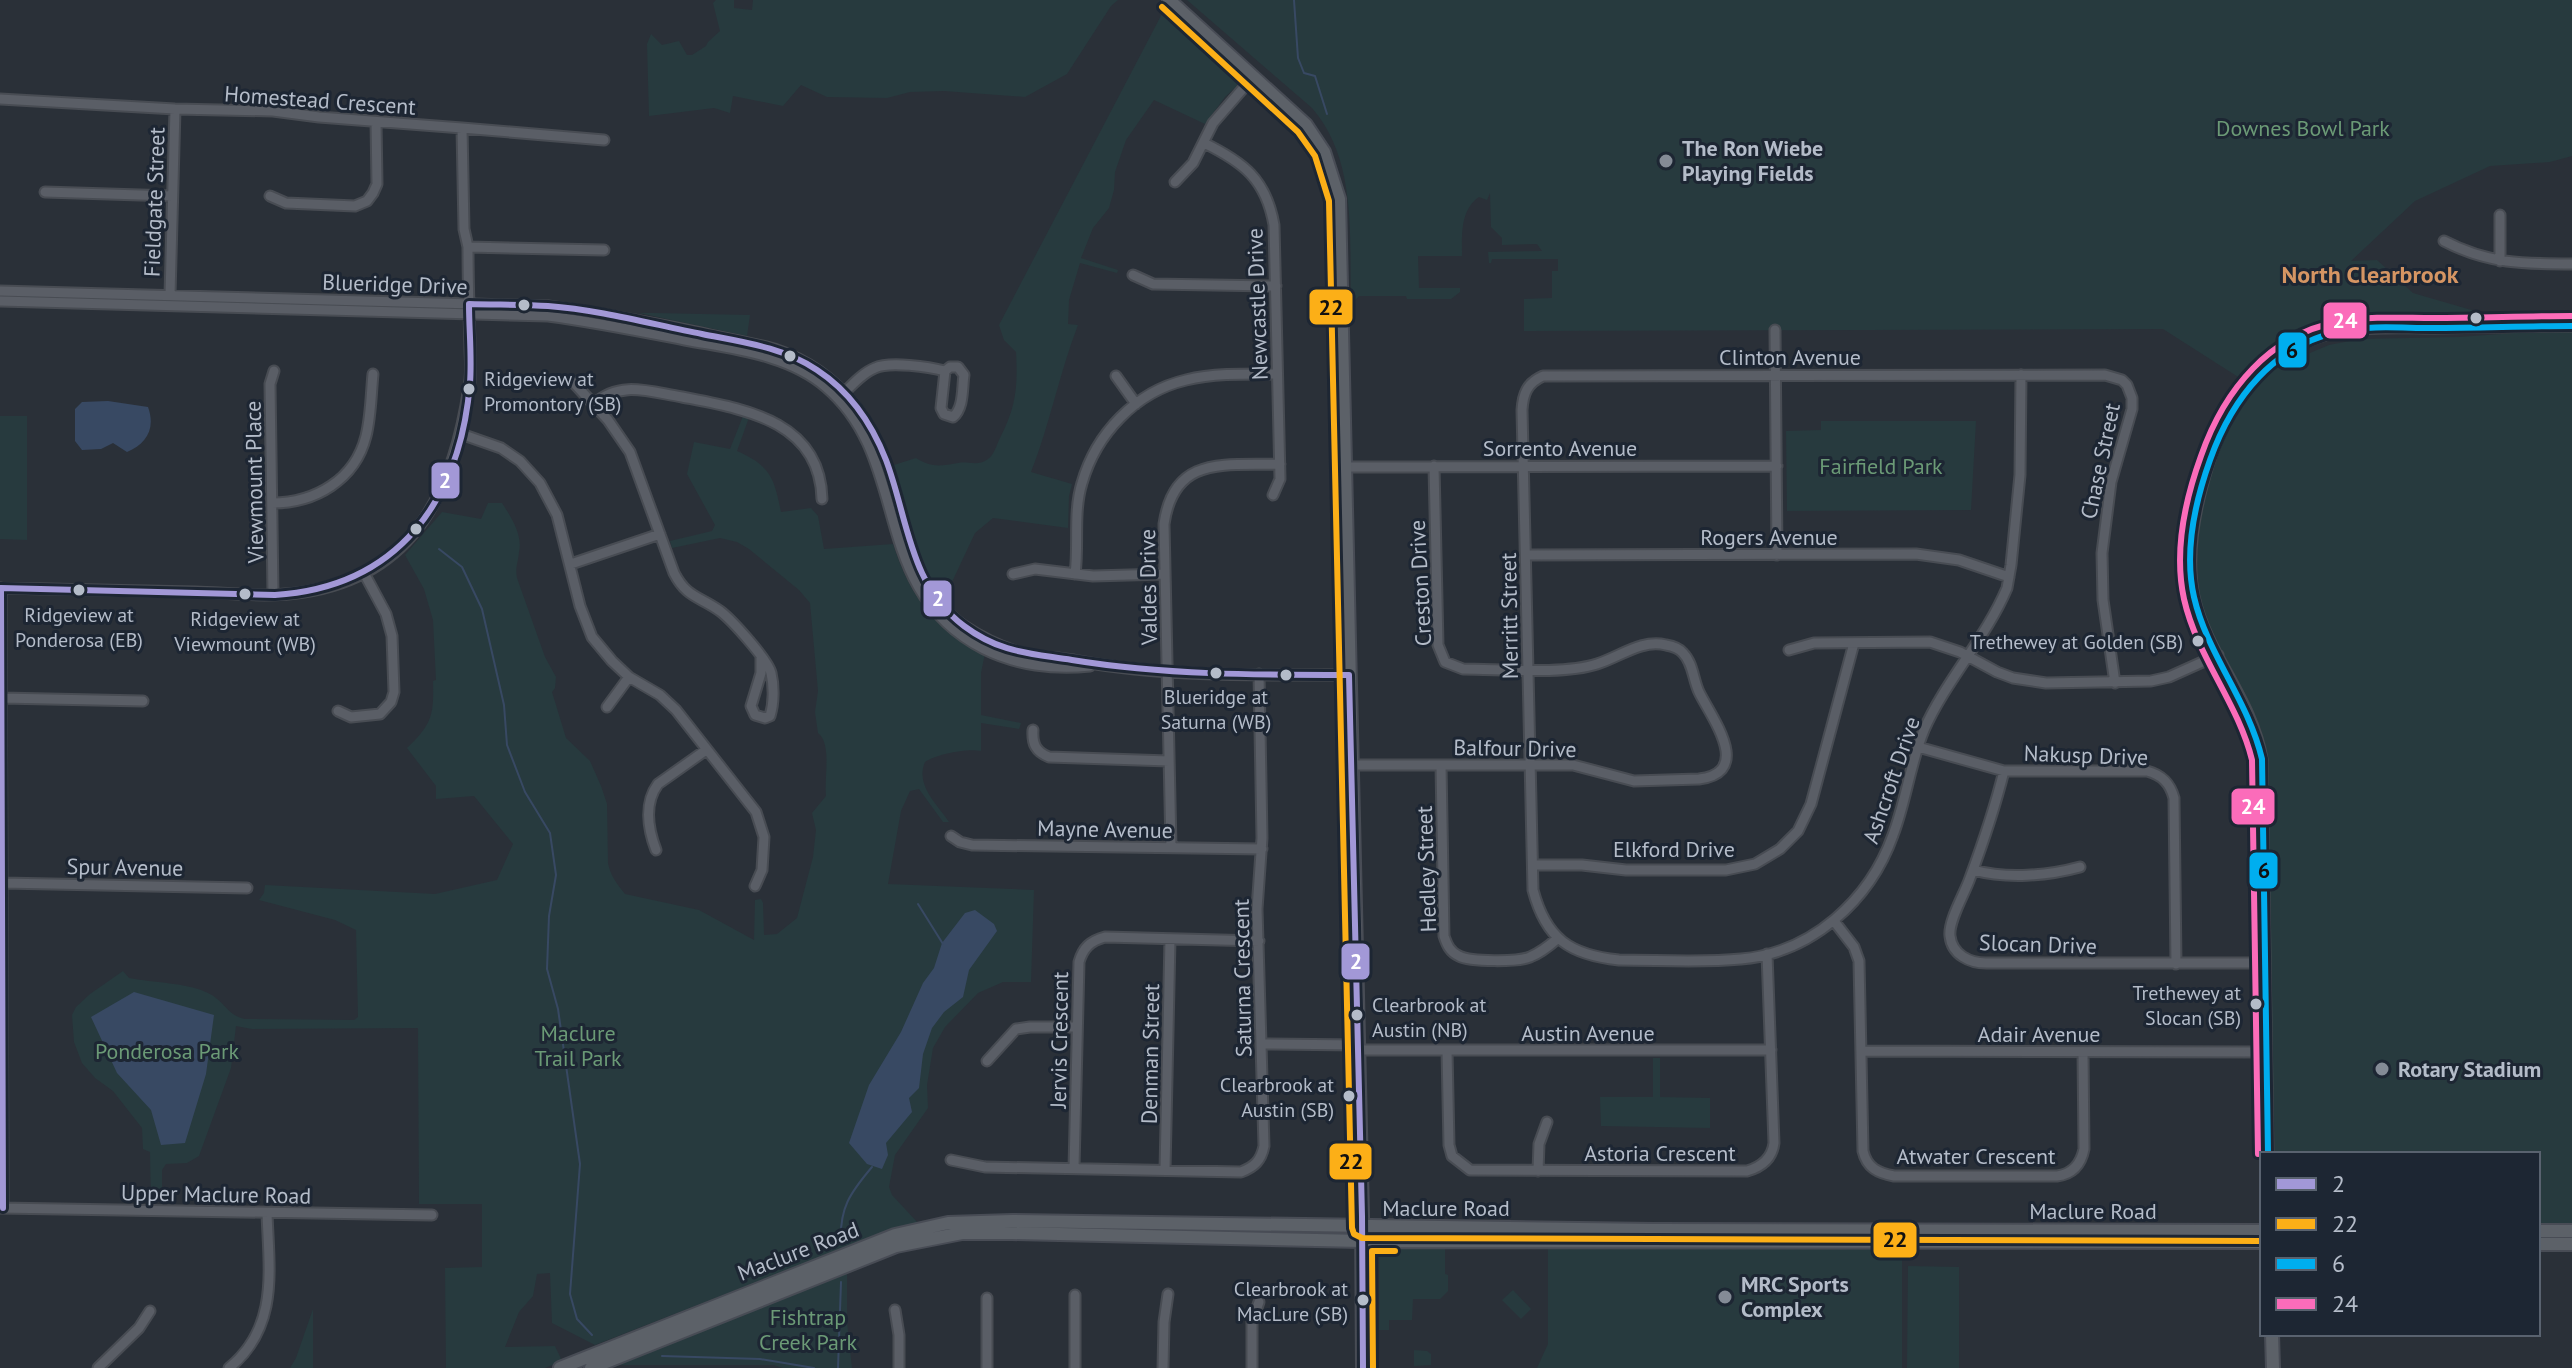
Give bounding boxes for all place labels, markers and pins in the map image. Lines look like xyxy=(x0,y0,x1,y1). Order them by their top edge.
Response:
place label: The Ron Wiebe Playing Fields xyxy=(1682,134,1823,187)
marker: The Ron Wiebe Playing Fields xyxy=(1657,152,1675,170)
unlabelled marker xyxy=(516,297,532,313)
unlabelled marker xyxy=(2468,310,2484,326)
unlabelled marker xyxy=(782,348,798,364)
place label: Ridgeview at Promontory (SB) xyxy=(484,366,621,417)
marker: Ridgeview at Promontory (SB) xyxy=(461,381,477,397)
unlabelled marker xyxy=(408,521,424,537)
marker: Ridgeview at Ponderosa (EB) xyxy=(71,582,87,598)
marker: Ridgeview at Viewmount (WB) xyxy=(237,586,253,602)
place label: Ridgeview at Ponderosa (EB) xyxy=(15,602,143,653)
place label: Ridgeview at Viewmount (WB) xyxy=(173,606,316,657)
place label: Trethewey at Golden (SB) xyxy=(1970,629,2183,655)
marker: Trethewey at Golden (SB) xyxy=(2190,633,2206,649)
marker: Blueridge at Saturna (WB) xyxy=(1208,665,1224,681)
unlabelled marker xyxy=(1278,667,1294,683)
place label: Blueridge at Saturna (WB) xyxy=(1161,684,1271,735)
place label: Trethewey at Slocan (SB) xyxy=(2133,980,2241,1031)
place label: Clearbrook at Austin (NB) xyxy=(1372,992,1486,1043)
marker: Trethewey at Slocan (SB) xyxy=(2248,996,2264,1012)
marker: Clearbrook at Austin (NB) xyxy=(1349,1007,1365,1023)
place label: Rotary Stadium xyxy=(2398,1055,2541,1083)
marker: Rotary Stadium xyxy=(2373,1060,2391,1078)
place label: Clearbrook at Austin (SB) xyxy=(1220,1072,1334,1123)
marker: Clearbrook at Austin (SB) xyxy=(1341,1088,1357,1104)
place label: MRC Sports Complex xyxy=(1741,1270,1849,1323)
place label: Clearbrook at MacLure (SB) xyxy=(1234,1276,1348,1327)
marker: MRC Sports Complex xyxy=(1716,1288,1734,1306)
marker: Clearbrook at MacLure (SB) xyxy=(1355,1292,1371,1308)

